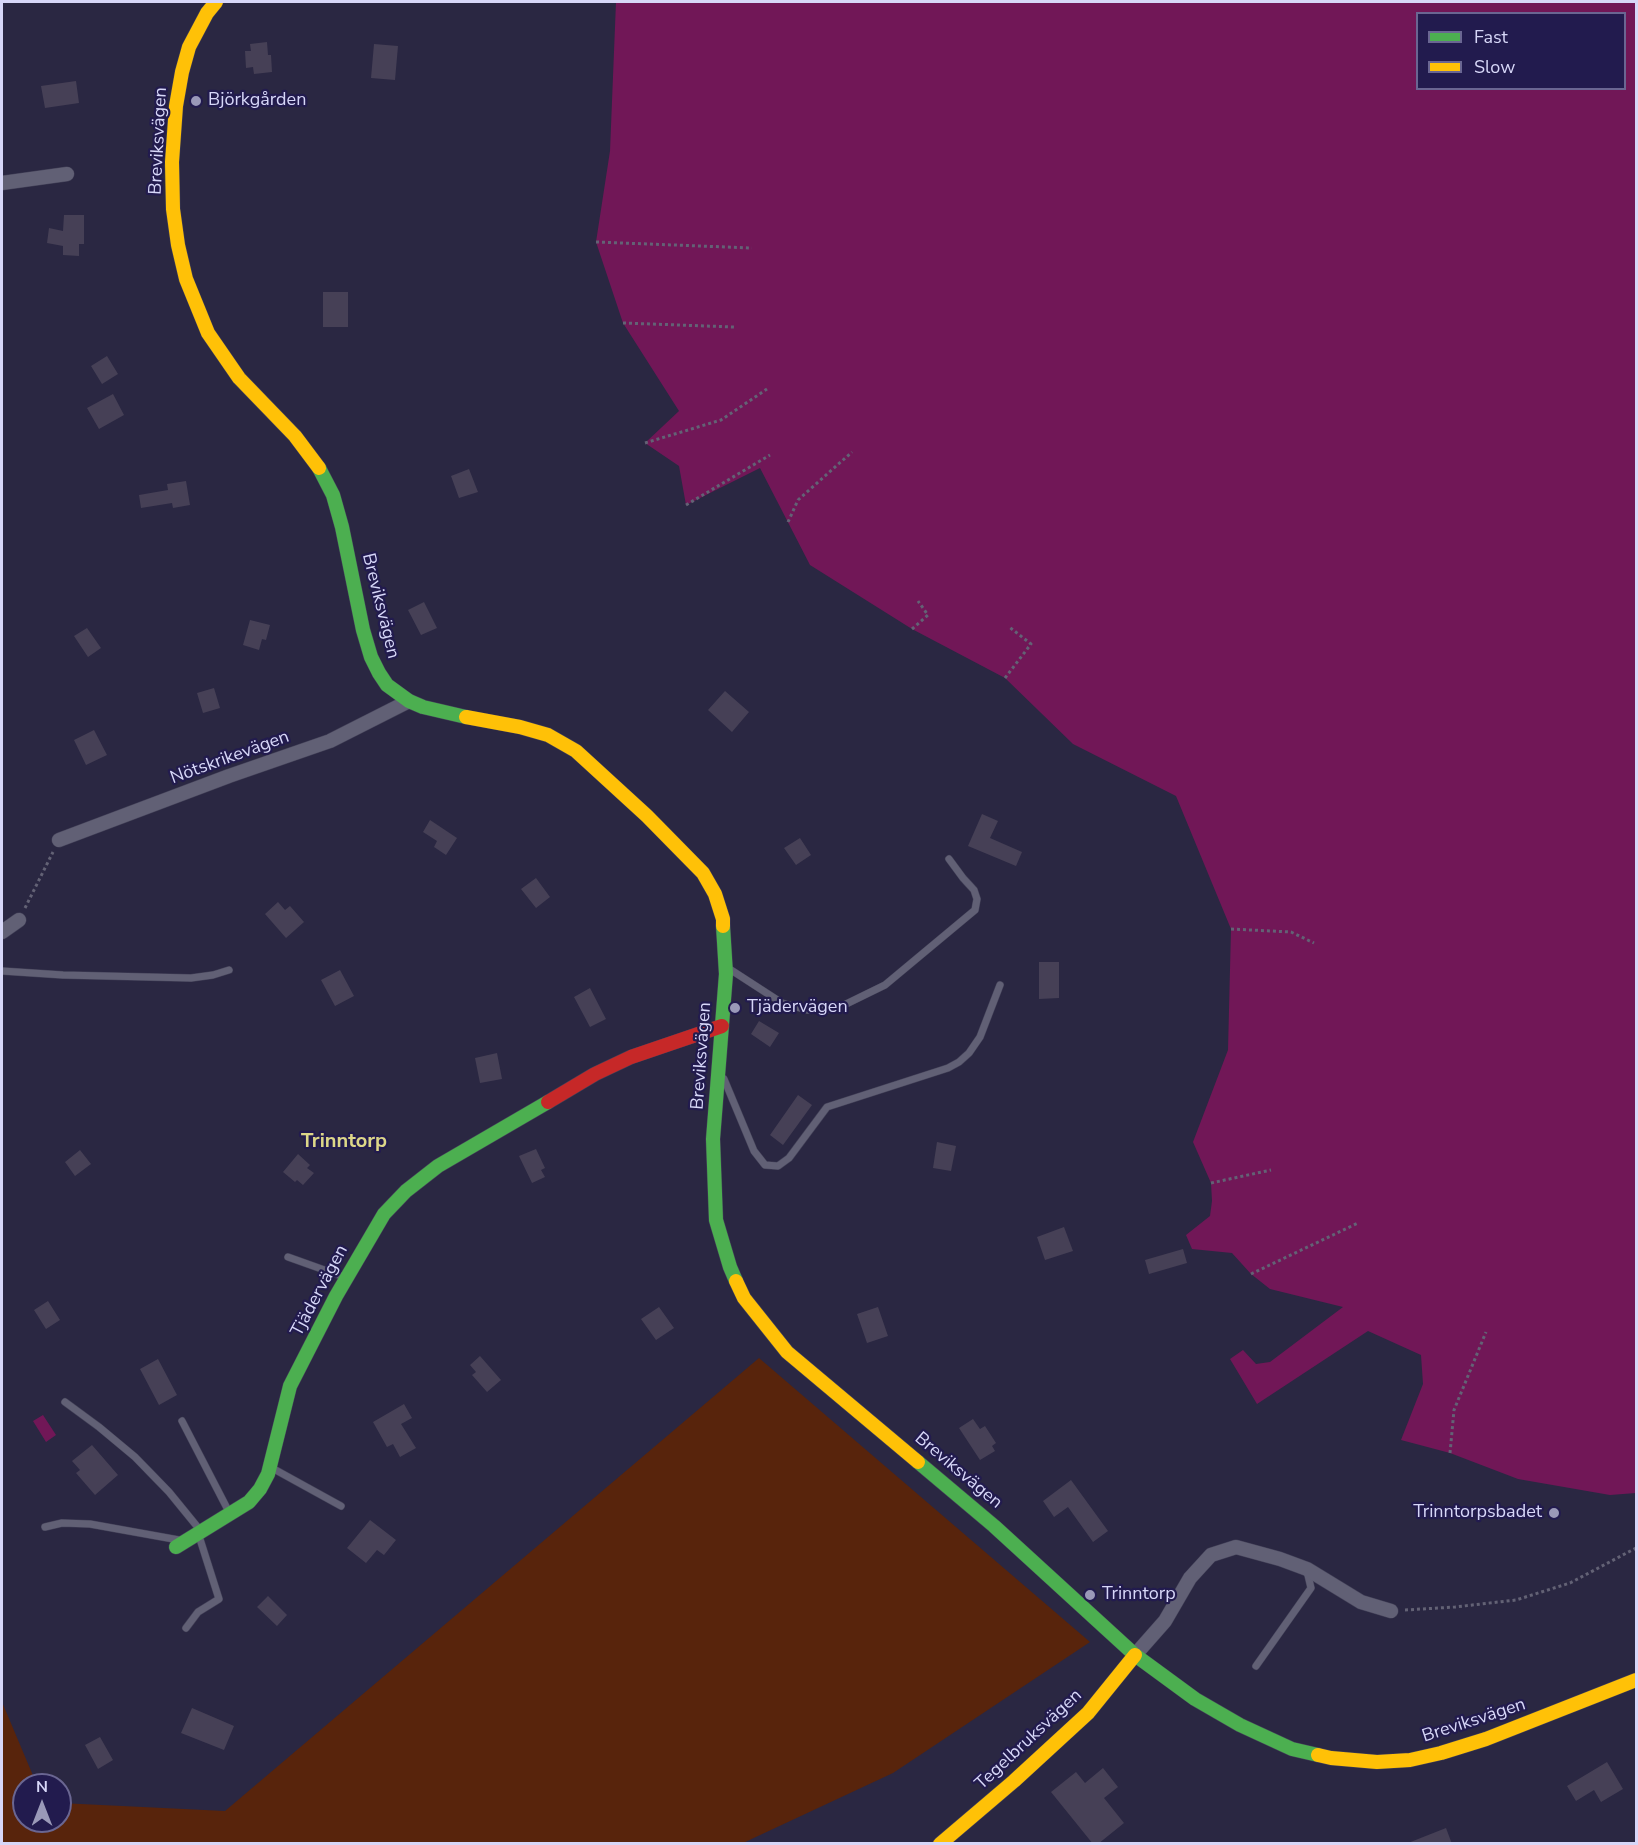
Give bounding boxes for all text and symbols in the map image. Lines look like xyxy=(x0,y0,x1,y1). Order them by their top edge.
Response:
legend xyxy=(1416,12,1626,90)
text: Fast xyxy=(1474,25,1508,49)
text: Slow xyxy=(1474,55,1515,79)
street label: Breviksvägen xyxy=(145,87,173,195)
place label: Björkgården xyxy=(208,90,306,112)
marker: Björkgården xyxy=(189,94,203,108)
street label: Breviksvägen xyxy=(356,551,404,661)
street label: Nötskrikevägen xyxy=(168,726,292,790)
place label: Tjädervägen xyxy=(747,997,848,1019)
marker: Tjädervägen xyxy=(728,1001,742,1015)
street label: Breviksvägen xyxy=(687,1002,717,1110)
district label: Trinntorp xyxy=(301,1130,387,1154)
street label: Tjädervägen xyxy=(287,1241,353,1341)
street label: Breviksvägen xyxy=(910,1428,1006,1514)
place label: Trinntorpsbadet xyxy=(1413,1502,1542,1524)
marker: Trinntorpsbadet xyxy=(1547,1506,1561,1520)
place label: Trinntorp xyxy=(1102,1584,1176,1606)
marker: Trinntorp xyxy=(1083,1588,1097,1602)
street label: Tegelbruksvägen xyxy=(971,1685,1087,1795)
street label: Breviksvägen xyxy=(1419,1694,1529,1748)
north arrow xyxy=(12,1773,72,1833)
text: N xyxy=(36,1776,48,1798)

